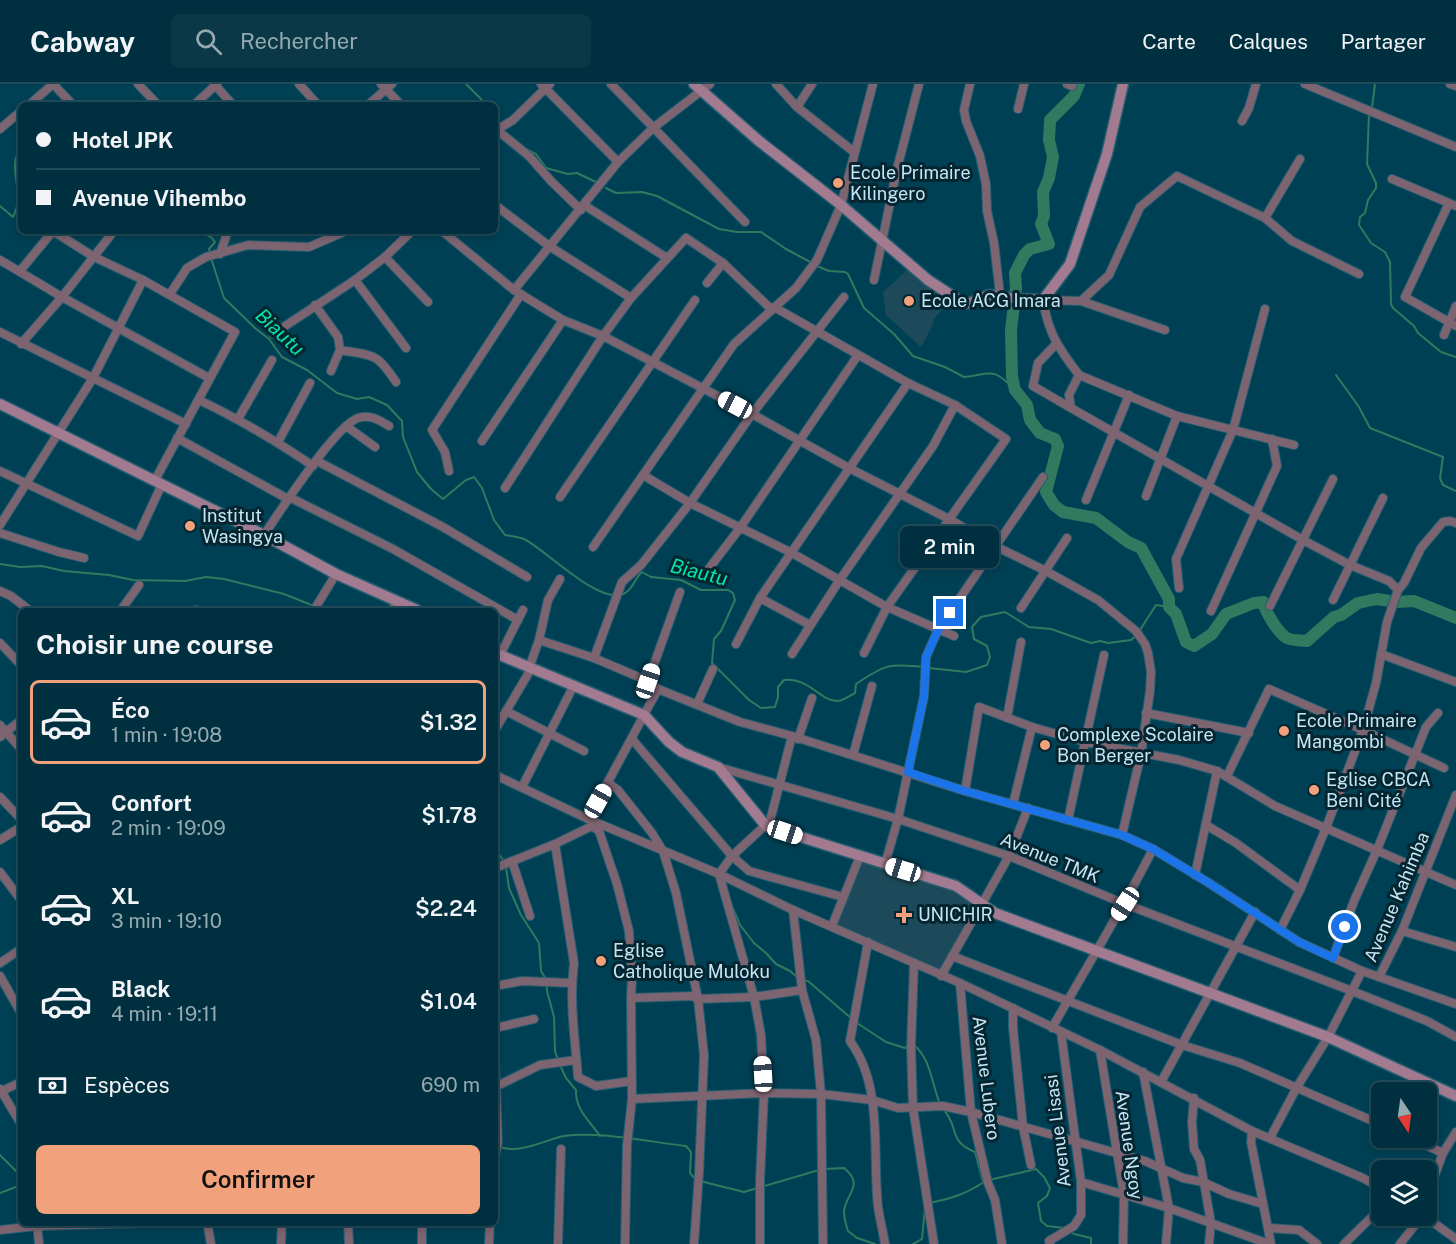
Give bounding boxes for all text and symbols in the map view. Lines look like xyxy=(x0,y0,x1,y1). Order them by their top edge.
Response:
search box xyxy=(171,14,591,68)
text: Cabway xyxy=(30,25,135,58)
icon: search xyxy=(192,25,225,58)
text: Rechercher xyxy=(240,28,358,54)
text: Carte xyxy=(1142,29,1196,54)
text: Calques xyxy=(1229,29,1308,54)
text: Partager xyxy=(1341,29,1426,54)
text: Hotel JPK xyxy=(72,127,174,153)
place label: Ecole Primaire Kilingero xyxy=(850,162,971,204)
marker: Ecole Primaire Kilingero xyxy=(831,176,845,190)
text: Avenue Vihembo xyxy=(72,185,246,211)
place label: Ecole ACG Imara xyxy=(921,290,1061,311)
marker: Ecole ACG Imara xyxy=(902,294,916,308)
water label: Biautu xyxy=(250,303,310,361)
car xyxy=(715,389,755,421)
place label: Institut Wasingya xyxy=(202,505,283,547)
marker: Institut Wasingya xyxy=(183,519,197,533)
callout: 2 min xyxy=(900,526,1000,568)
text: 2 min xyxy=(924,535,975,559)
water label: Biautu xyxy=(668,553,730,591)
route end xyxy=(936,599,963,626)
text: Choisir une course xyxy=(36,628,274,660)
car xyxy=(634,661,662,701)
icon: car xyxy=(39,695,93,749)
text: Éco xyxy=(111,697,150,723)
text: $1.32 xyxy=(420,709,477,735)
place label: Ecole Primaire Mangombi xyxy=(1296,710,1417,752)
text: 1 min · 19:08 xyxy=(111,723,222,747)
place label: Complexe Scolaire Bon Berger xyxy=(1057,724,1214,766)
marker: Ecole Primaire Mangombi xyxy=(1277,724,1291,738)
marker: Complexe Scolaire Bon Berger xyxy=(1038,738,1052,752)
place label: Eglise CBCA Beni Cité xyxy=(1326,769,1431,811)
car xyxy=(581,781,615,821)
marker: Eglise CBCA Beni Cité xyxy=(1307,783,1321,797)
icon: car xyxy=(39,788,93,842)
text: Confort xyxy=(111,790,192,816)
text: $1.78 xyxy=(421,802,477,828)
text: 2 min · 19:09 xyxy=(111,816,226,840)
car xyxy=(765,818,805,846)
street label: Avenue TMK xyxy=(998,828,1103,887)
street label: Avenue Kahimba xyxy=(1360,829,1433,965)
car xyxy=(883,856,923,884)
icon: car xyxy=(39,881,93,935)
text: XL xyxy=(111,883,139,909)
car xyxy=(1108,884,1142,924)
text: $2.24 xyxy=(415,895,477,921)
place label: UNICHIR xyxy=(918,904,993,925)
marker: UNICHIR xyxy=(895,906,913,924)
text: 3 min · 19:10 xyxy=(111,909,222,933)
route start xyxy=(1331,913,1358,940)
place label: Eglise Catholique Muloku xyxy=(613,940,770,982)
marker: Eglise Catholique Muloku xyxy=(594,954,608,968)
icon: car xyxy=(39,974,93,1028)
text: Black xyxy=(111,976,170,1002)
text: $1.04 xyxy=(420,988,477,1014)
text: 4 min · 19:11 xyxy=(111,1002,218,1026)
street label: Avenue Lubero xyxy=(968,1015,1005,1141)
car xyxy=(753,1056,773,1092)
icon: cash xyxy=(36,1069,69,1102)
text: Espèces xyxy=(84,1072,170,1098)
text: 690 m xyxy=(421,1073,480,1097)
street label: Avenue Lisasi xyxy=(1040,1073,1075,1189)
north arrow xyxy=(1371,1082,1437,1148)
map controls xyxy=(1371,1082,1437,1226)
street label: Avenue Ngoy xyxy=(1111,1089,1148,1201)
button: Confirmer xyxy=(36,1145,480,1214)
button: layers xyxy=(1371,1160,1437,1226)

